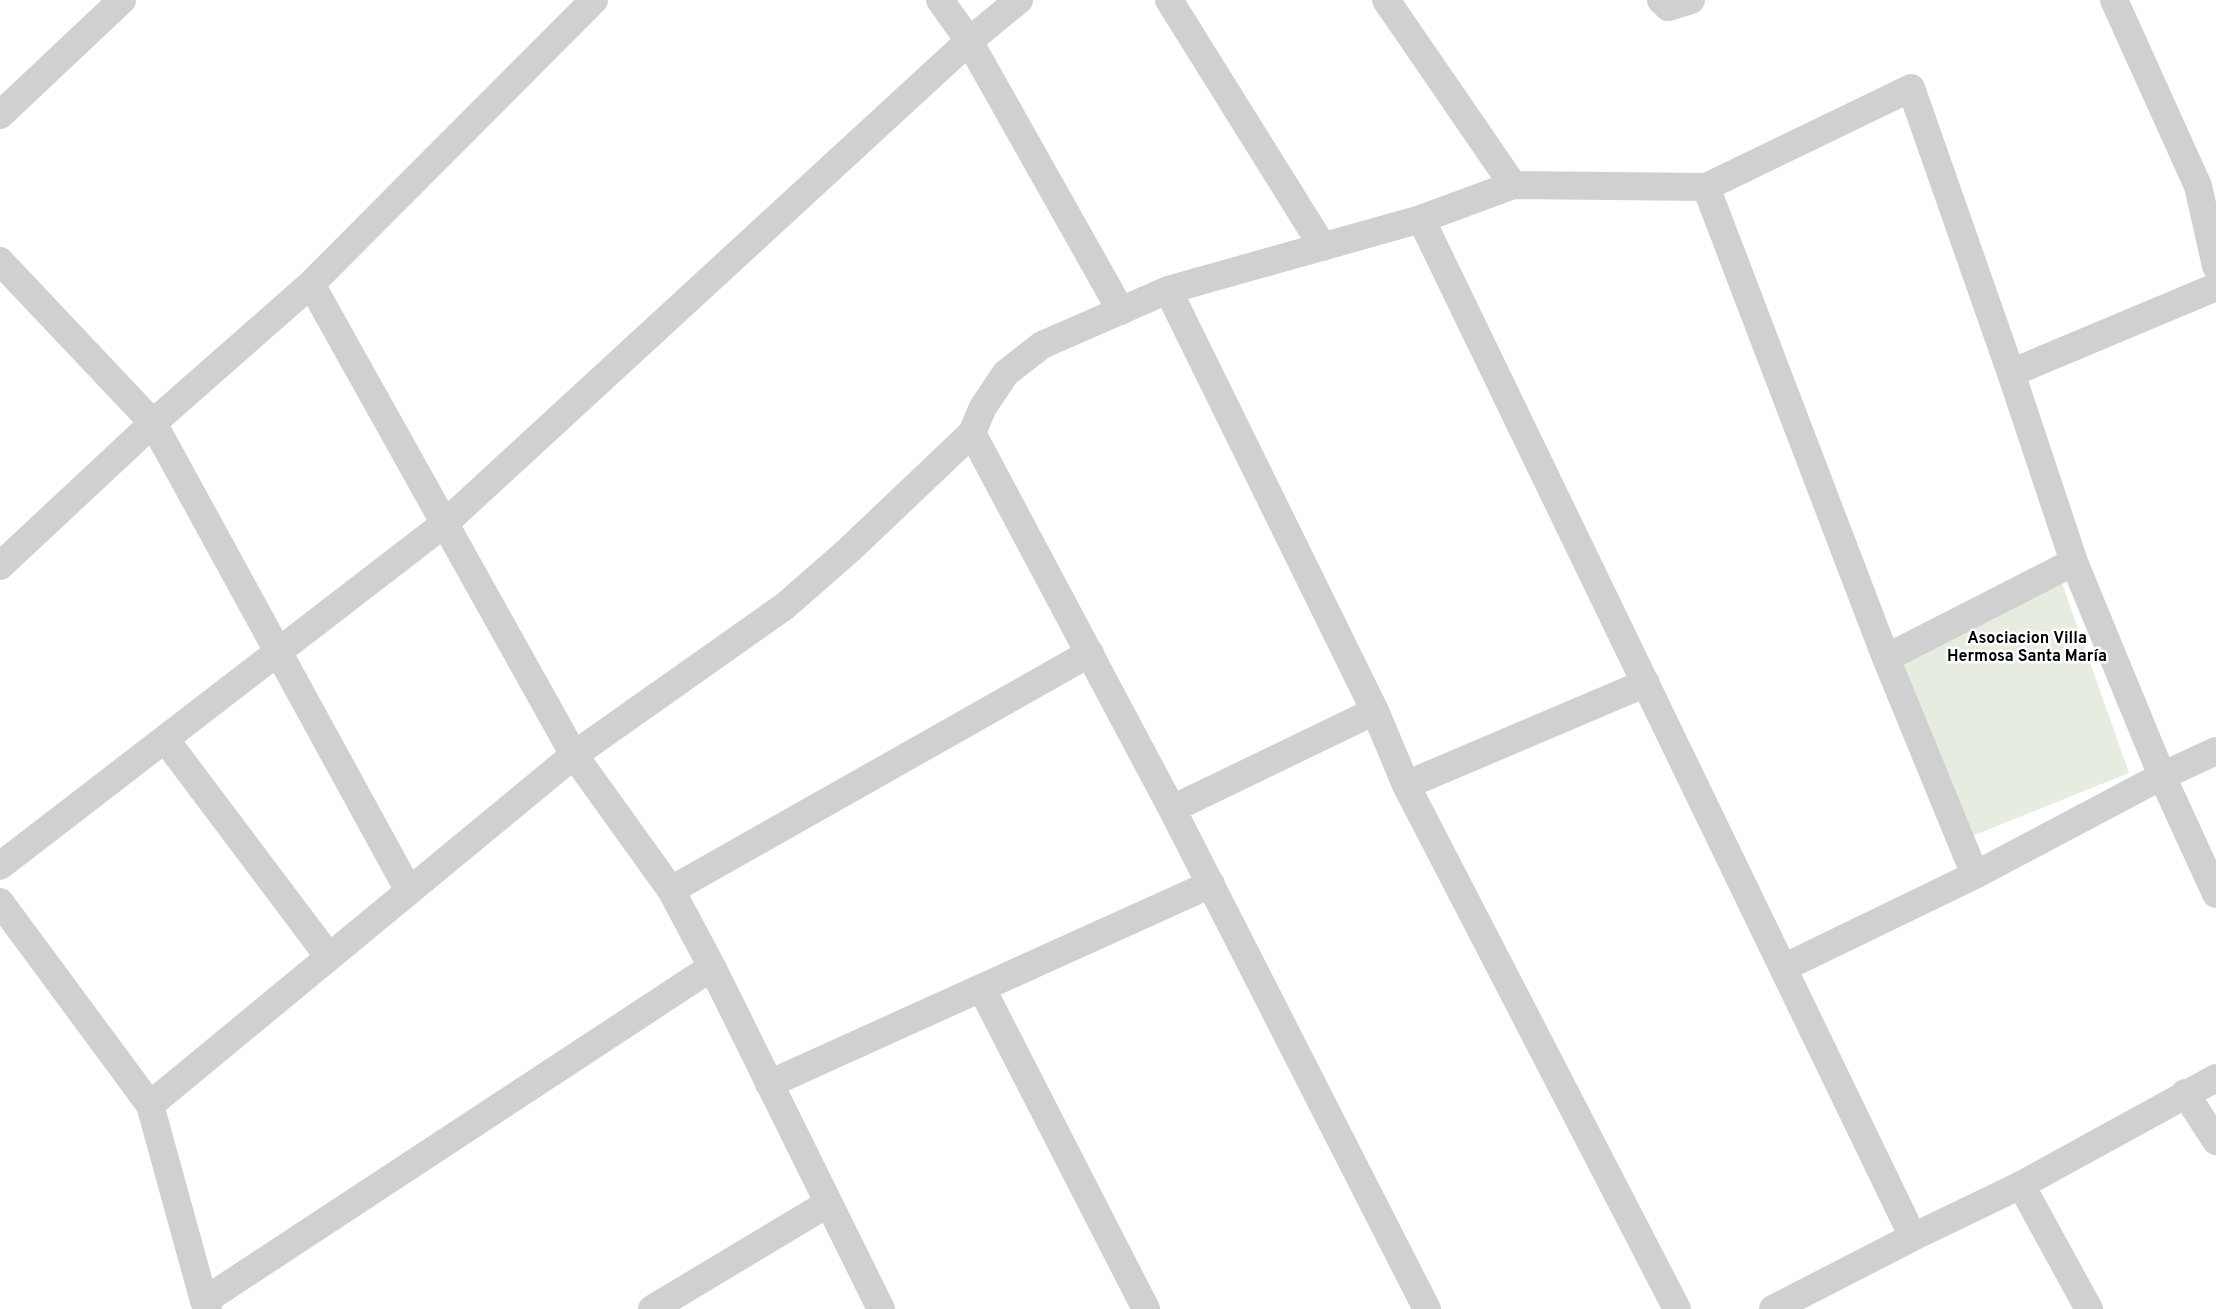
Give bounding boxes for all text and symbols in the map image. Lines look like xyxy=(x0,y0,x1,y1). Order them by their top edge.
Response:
district label: Asociacion Villa Hermosa Santa María xyxy=(1947,630,2107,668)

